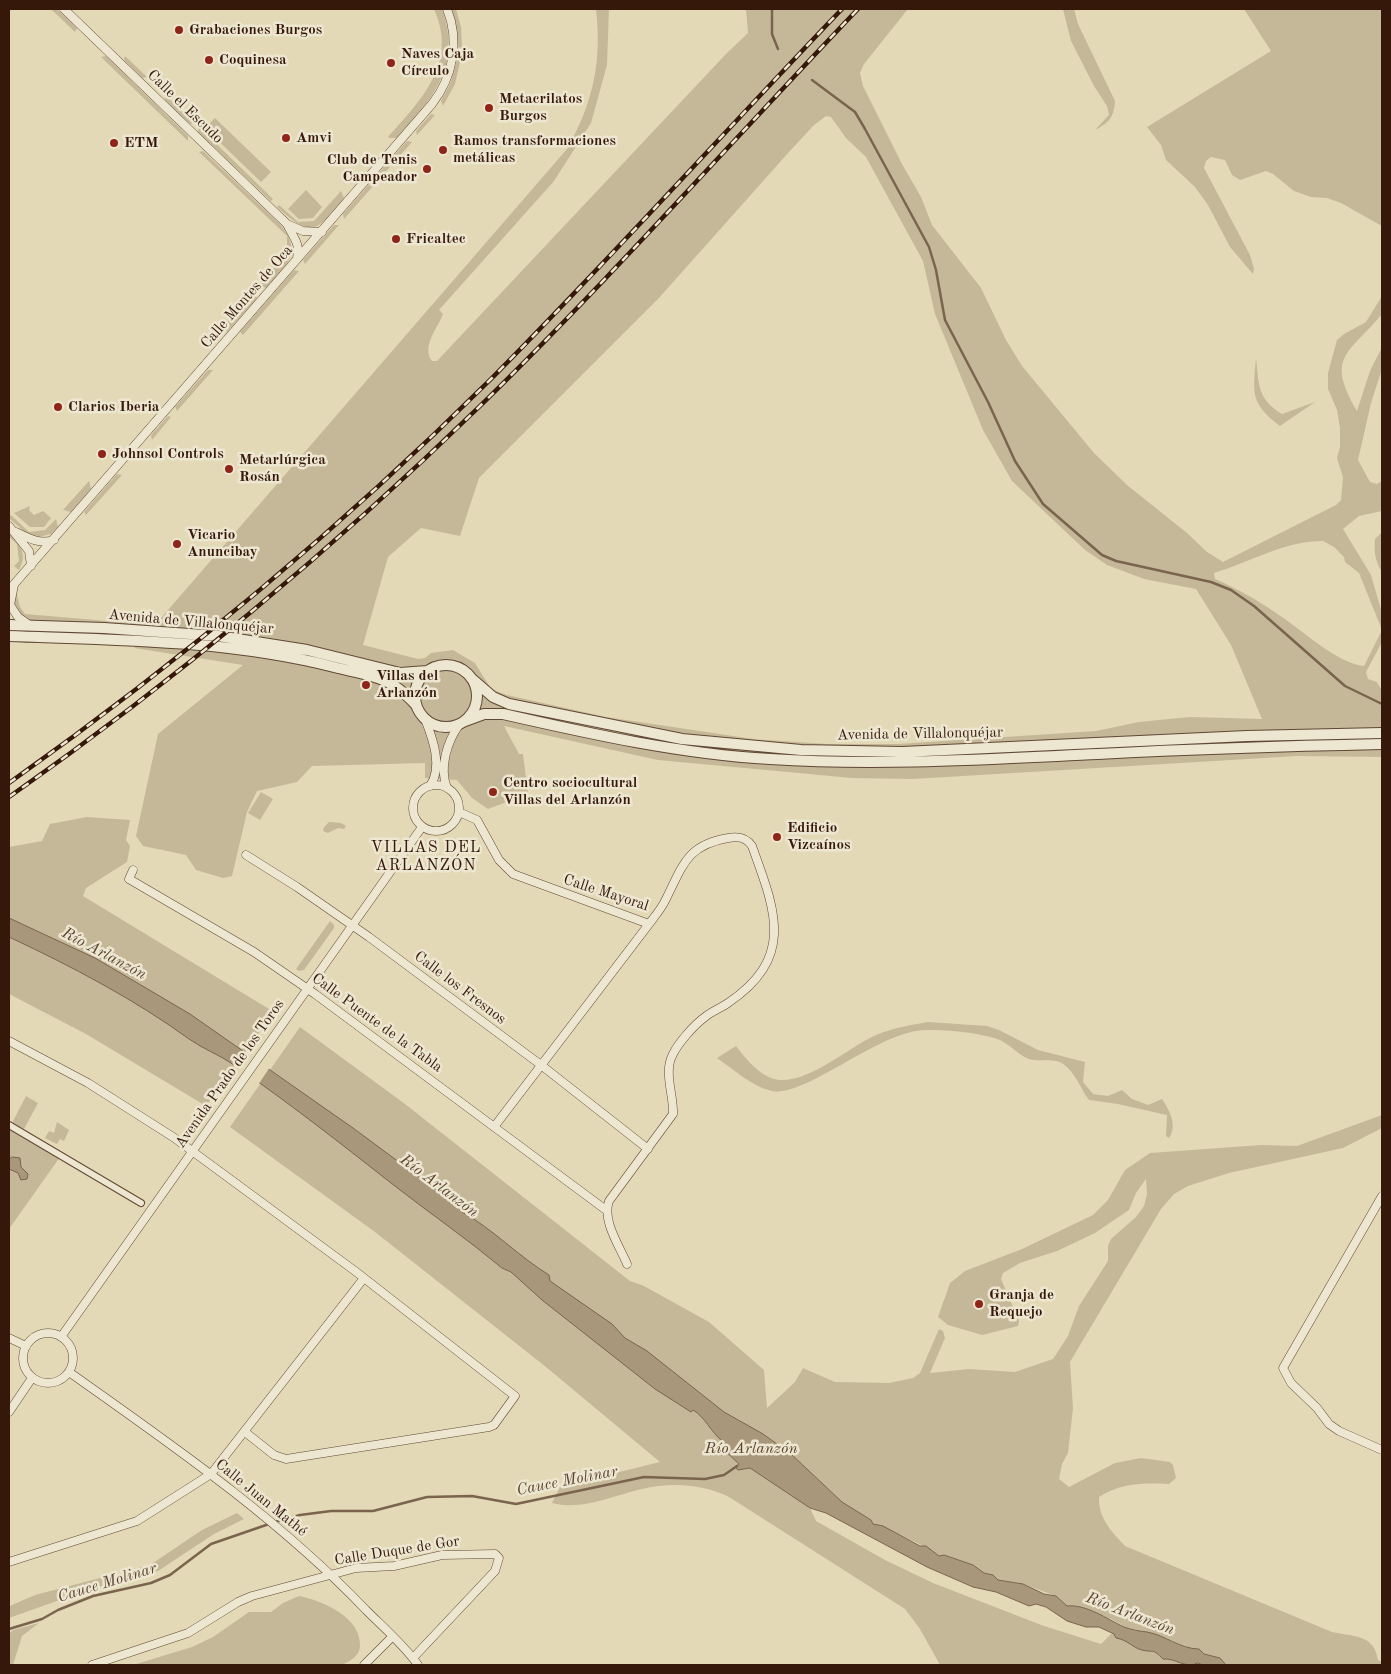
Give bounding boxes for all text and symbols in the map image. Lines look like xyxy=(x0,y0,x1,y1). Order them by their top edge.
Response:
place label: Grabaciones Burgos xyxy=(189,21,322,39)
marker: Grabaciones Burgos xyxy=(173,24,185,36)
place label: Naves Caja Círculo xyxy=(401,45,474,80)
place label: Coquinesa xyxy=(219,51,286,69)
marker: Coquinesa xyxy=(203,54,215,66)
marker: Naves Caja Círculo xyxy=(385,57,397,69)
street label: Calle el Escudo xyxy=(143,66,227,148)
place label: Metacrilatos Burgos xyxy=(499,90,582,125)
marker: Metacrilatos Burgos xyxy=(483,102,495,114)
place label: Amvi xyxy=(296,129,332,147)
marker: Amvi xyxy=(280,132,292,144)
place label: Ramos transformaciones metálicas xyxy=(453,132,616,167)
place label: ETM xyxy=(124,134,158,152)
marker: ETM xyxy=(108,137,120,149)
marker: Ramos transformaciones metálicas xyxy=(437,144,449,156)
place label: Club de Tenis Campeador xyxy=(327,151,417,186)
marker: Club de Tenis Campeador xyxy=(421,163,433,175)
place label: Fricaltec xyxy=(406,230,466,248)
marker: Fricaltec xyxy=(390,233,402,245)
street label: Calle Montes de Oca xyxy=(197,242,297,352)
place label: Clarios Iberia xyxy=(68,398,159,416)
marker: Clarios Iberia xyxy=(52,401,64,413)
place label: Johnsol Controls xyxy=(112,445,224,463)
marker: Johnsol Controls xyxy=(96,448,108,460)
place label: Metarlúrgica Rosán xyxy=(239,451,326,486)
marker: Metarlúrgica Rosán xyxy=(223,463,235,475)
place label: Vicario Anuncibay xyxy=(187,526,258,561)
marker: Vicario Anuncibay xyxy=(171,538,183,550)
street label: Avenida de Villalonquéjar xyxy=(108,606,274,638)
place label: Villas del Arlanzón xyxy=(376,667,438,702)
marker: Villas del Arlanzón xyxy=(360,679,372,691)
street label: Avenida de Villalonquéjar xyxy=(837,724,1003,744)
place label: Centro sociocultural Villas del Arlanzón xyxy=(503,774,637,809)
marker: Centro sociocultural Villas del Arlanzón xyxy=(487,786,499,798)
place label: Edificio Vizcaínos xyxy=(787,819,850,854)
marker: Edificio Vizcaínos xyxy=(771,831,783,843)
district label: VILLAS DEL ARLANZÓN xyxy=(369,838,483,876)
street label: Calle Mayoral xyxy=(561,871,651,915)
water label: Río Arlanzón xyxy=(58,924,150,984)
street label: Calle los Fresnos xyxy=(410,948,510,1028)
street label: Calle Puente de la Tabla xyxy=(308,969,446,1077)
street label: Avenida Prado de los Toros xyxy=(172,996,288,1152)
water label: Río Arlanzón xyxy=(396,1150,482,1222)
place label: Granja de Requejo xyxy=(989,1286,1054,1321)
marker: Granja de Requejo xyxy=(973,1298,985,1310)
water label: Río Arlanzón xyxy=(704,1439,798,1459)
street label: Calle Juan Mathé xyxy=(212,1456,310,1540)
water label: Cauce Molinar xyxy=(515,1462,619,1500)
street label: Calle Duque de Gor xyxy=(333,1532,461,1570)
water label: Cauce Molinar xyxy=(55,1559,159,1607)
water label: Río Arlanzón xyxy=(1083,1588,1177,1640)

